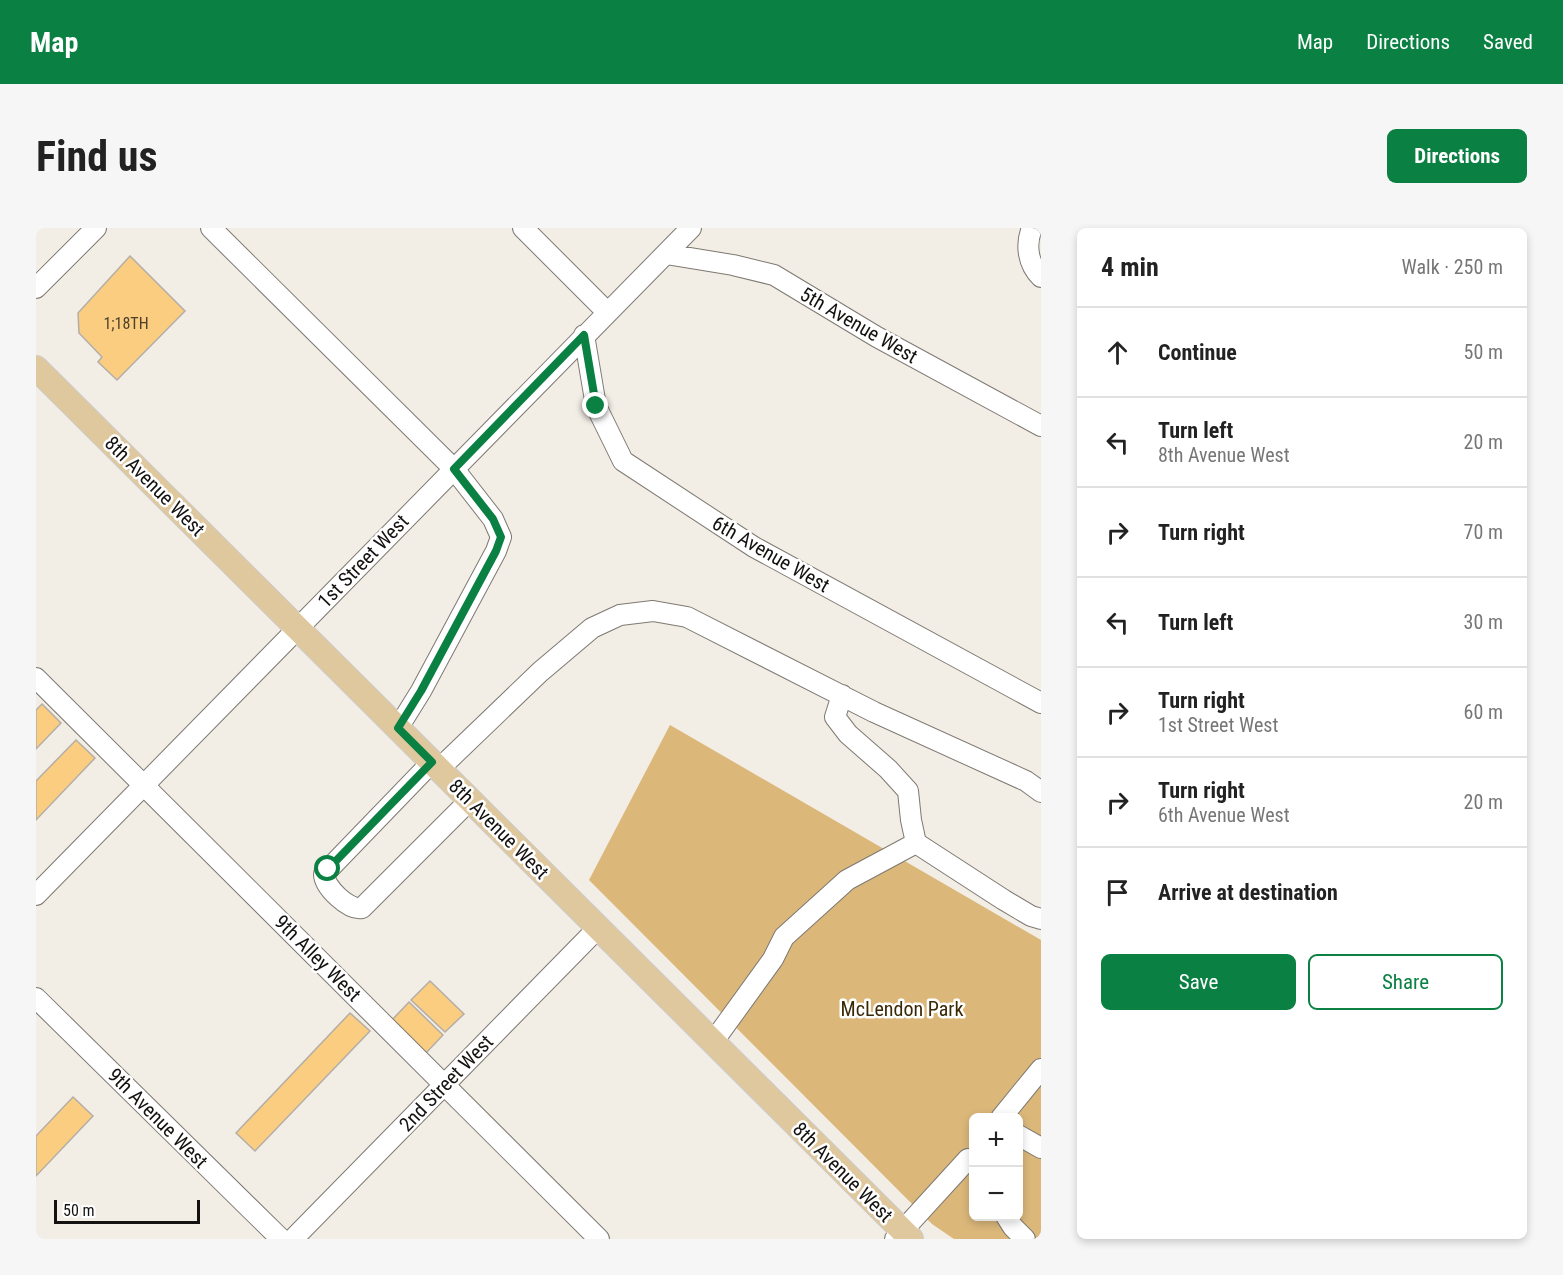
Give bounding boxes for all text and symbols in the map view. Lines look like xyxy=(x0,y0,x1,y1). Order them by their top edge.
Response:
text: Map xyxy=(30,26,78,59)
text: Map xyxy=(1297,30,1333,54)
text: Directions xyxy=(1366,30,1450,54)
text: Saved xyxy=(1483,30,1533,54)
button: Directions xyxy=(1387,129,1527,183)
text: Find us xyxy=(36,132,157,181)
text: 4 min xyxy=(1101,252,1159,282)
text: Walk · 250 m xyxy=(1402,255,1503,279)
street label: 5th Avenue West xyxy=(796,282,922,368)
house number: 1;18TH xyxy=(103,314,149,333)
icon: ahead xyxy=(1101,336,1134,369)
text: Continue xyxy=(1158,340,1237,365)
text: 50 m xyxy=(1464,340,1503,364)
route end xyxy=(582,392,608,418)
text: Turn left xyxy=(1158,418,1233,443)
icon: left xyxy=(1101,426,1134,459)
text: 20 m xyxy=(1464,430,1503,454)
street label: 8th Avenue West xyxy=(100,431,210,541)
text: 8th Avenue West xyxy=(1158,443,1290,467)
street label: 1st Street West xyxy=(313,509,413,613)
street label: 6th Avenue West xyxy=(708,511,834,597)
icon: right xyxy=(1101,516,1134,549)
text: Turn right xyxy=(1158,520,1245,545)
text: 70 m xyxy=(1464,520,1503,544)
icon: left xyxy=(1101,606,1134,639)
text: Turn left xyxy=(1158,610,1233,635)
text: 30 m xyxy=(1464,610,1503,634)
text: Turn right xyxy=(1158,688,1245,713)
icon: right xyxy=(1101,696,1134,729)
text: 60 m xyxy=(1464,700,1503,724)
text: 1st Street West xyxy=(1158,713,1278,737)
street label: 8th Avenue West xyxy=(444,774,554,884)
text: Turn right xyxy=(1158,778,1245,803)
icon: right xyxy=(1101,786,1134,819)
text: 20 m xyxy=(1464,790,1503,814)
text: 6th Avenue West xyxy=(1158,803,1290,827)
route start xyxy=(314,855,340,881)
icon: arrive xyxy=(1101,876,1134,909)
text: Arrive at destination xyxy=(1158,880,1338,905)
street label: 9th Alley West xyxy=(270,910,366,1006)
button: Save xyxy=(1101,954,1296,1010)
button: Share xyxy=(1308,954,1503,1010)
park label: McLendon Park xyxy=(841,997,963,1021)
street label: 2nd Street West xyxy=(394,1030,498,1136)
street label: 9th Avenue West xyxy=(103,1063,213,1173)
map controls xyxy=(969,1113,1023,1221)
button: + xyxy=(969,1113,1023,1167)
street label: 8th Avenue West xyxy=(788,1117,898,1227)
button: − xyxy=(969,1167,1023,1221)
scale bar xyxy=(54,1197,200,1224)
text: 50 m xyxy=(63,1201,95,1220)

